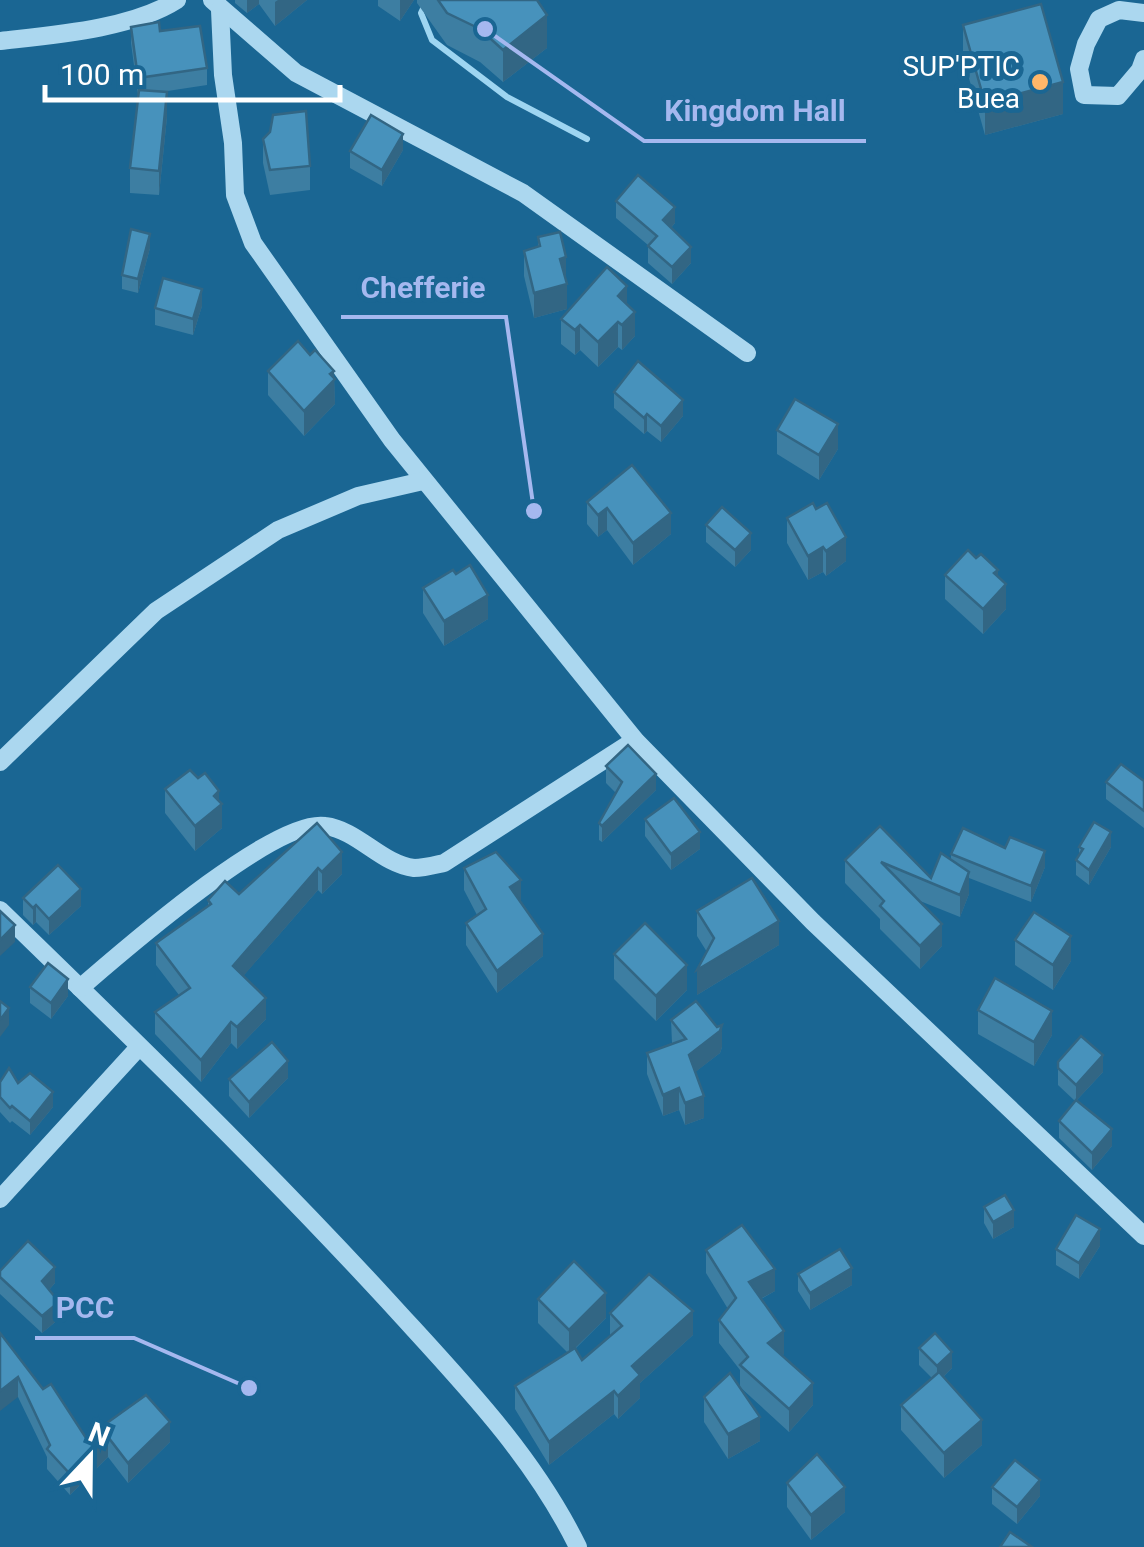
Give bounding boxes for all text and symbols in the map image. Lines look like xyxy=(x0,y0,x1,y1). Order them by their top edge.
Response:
scale bar xyxy=(45,40,340,102)
place label: SUP'PTIC Buea xyxy=(902,50,1020,115)
text: 100 m xyxy=(60,57,144,92)
marker: SUP'PTIC Buea xyxy=(1029,71,1051,93)
callout: Kingdom Hall xyxy=(644,81,866,141)
text: Kingdom Hall xyxy=(664,93,846,128)
callout: Chefferie xyxy=(341,257,506,317)
text: Chefferie xyxy=(360,270,486,305)
callout: PCC xyxy=(35,1278,134,1338)
text: PCC xyxy=(56,1290,114,1325)
north arrow xyxy=(40,1407,140,1507)
text: N xyxy=(84,1415,115,1453)

